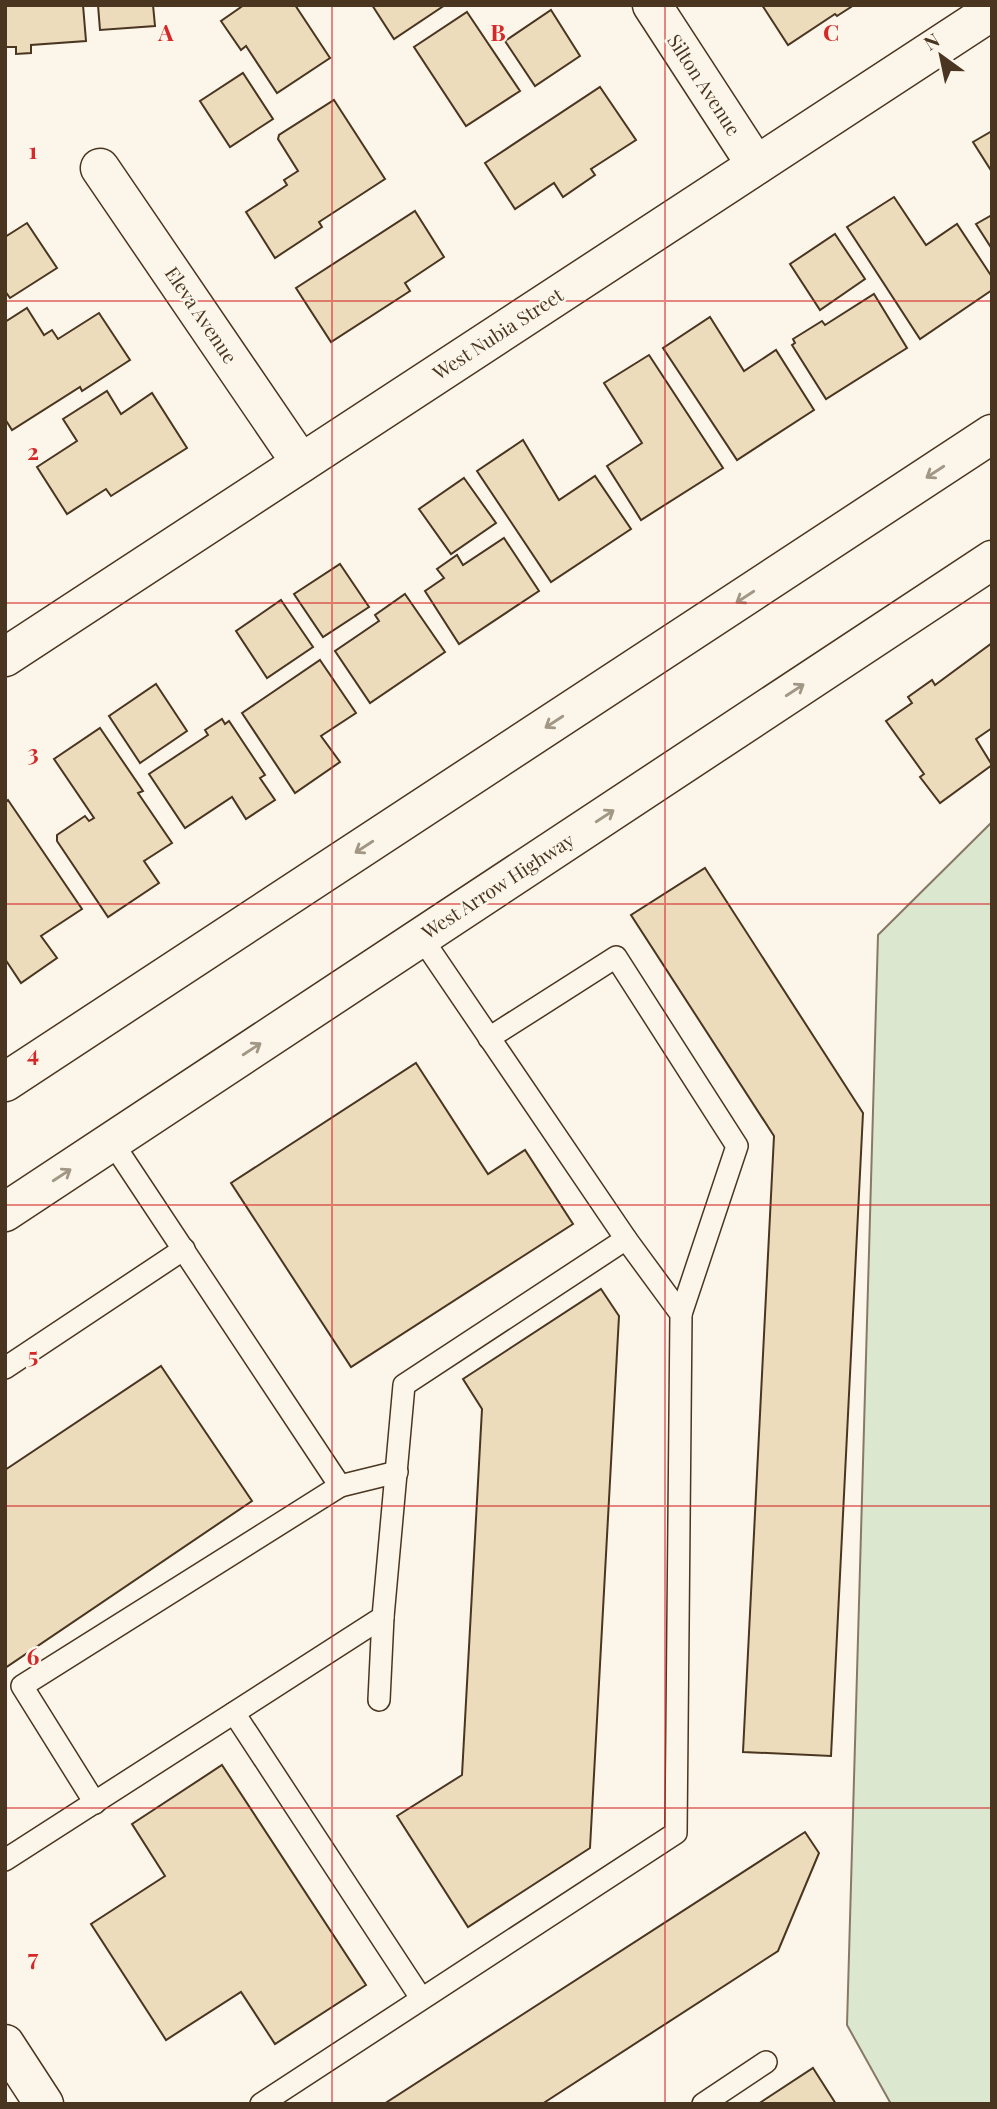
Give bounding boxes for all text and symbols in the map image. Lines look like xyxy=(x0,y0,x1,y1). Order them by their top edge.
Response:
text: A xyxy=(157,16,174,47)
text: B xyxy=(490,16,506,47)
text: C xyxy=(823,16,839,47)
north arrow xyxy=(906,21,976,91)
text: N xyxy=(918,26,944,56)
street label: Silton Avenue xyxy=(662,29,747,140)
text: 1 xyxy=(29,134,38,165)
street label: Eleva Avenue xyxy=(160,261,244,368)
street label: West Nubia Street xyxy=(426,281,568,386)
text: 2 xyxy=(27,435,39,466)
one-way arrow xyxy=(925,465,945,479)
one-way arrow xyxy=(735,590,755,604)
one-way arrow xyxy=(785,683,804,697)
one-way arrow xyxy=(545,715,565,729)
text: 3 xyxy=(27,736,39,767)
one-way arrow xyxy=(595,808,614,823)
street label: West Arrow Highway xyxy=(415,826,579,945)
one-way arrow xyxy=(355,840,375,854)
text: 4 xyxy=(27,1037,39,1068)
one-way arrow xyxy=(242,1042,261,1056)
one-way arrow xyxy=(52,1167,71,1182)
text: 5 xyxy=(28,1339,38,1370)
text: 6 xyxy=(27,1640,40,1671)
text: 7 xyxy=(28,1941,39,1972)

